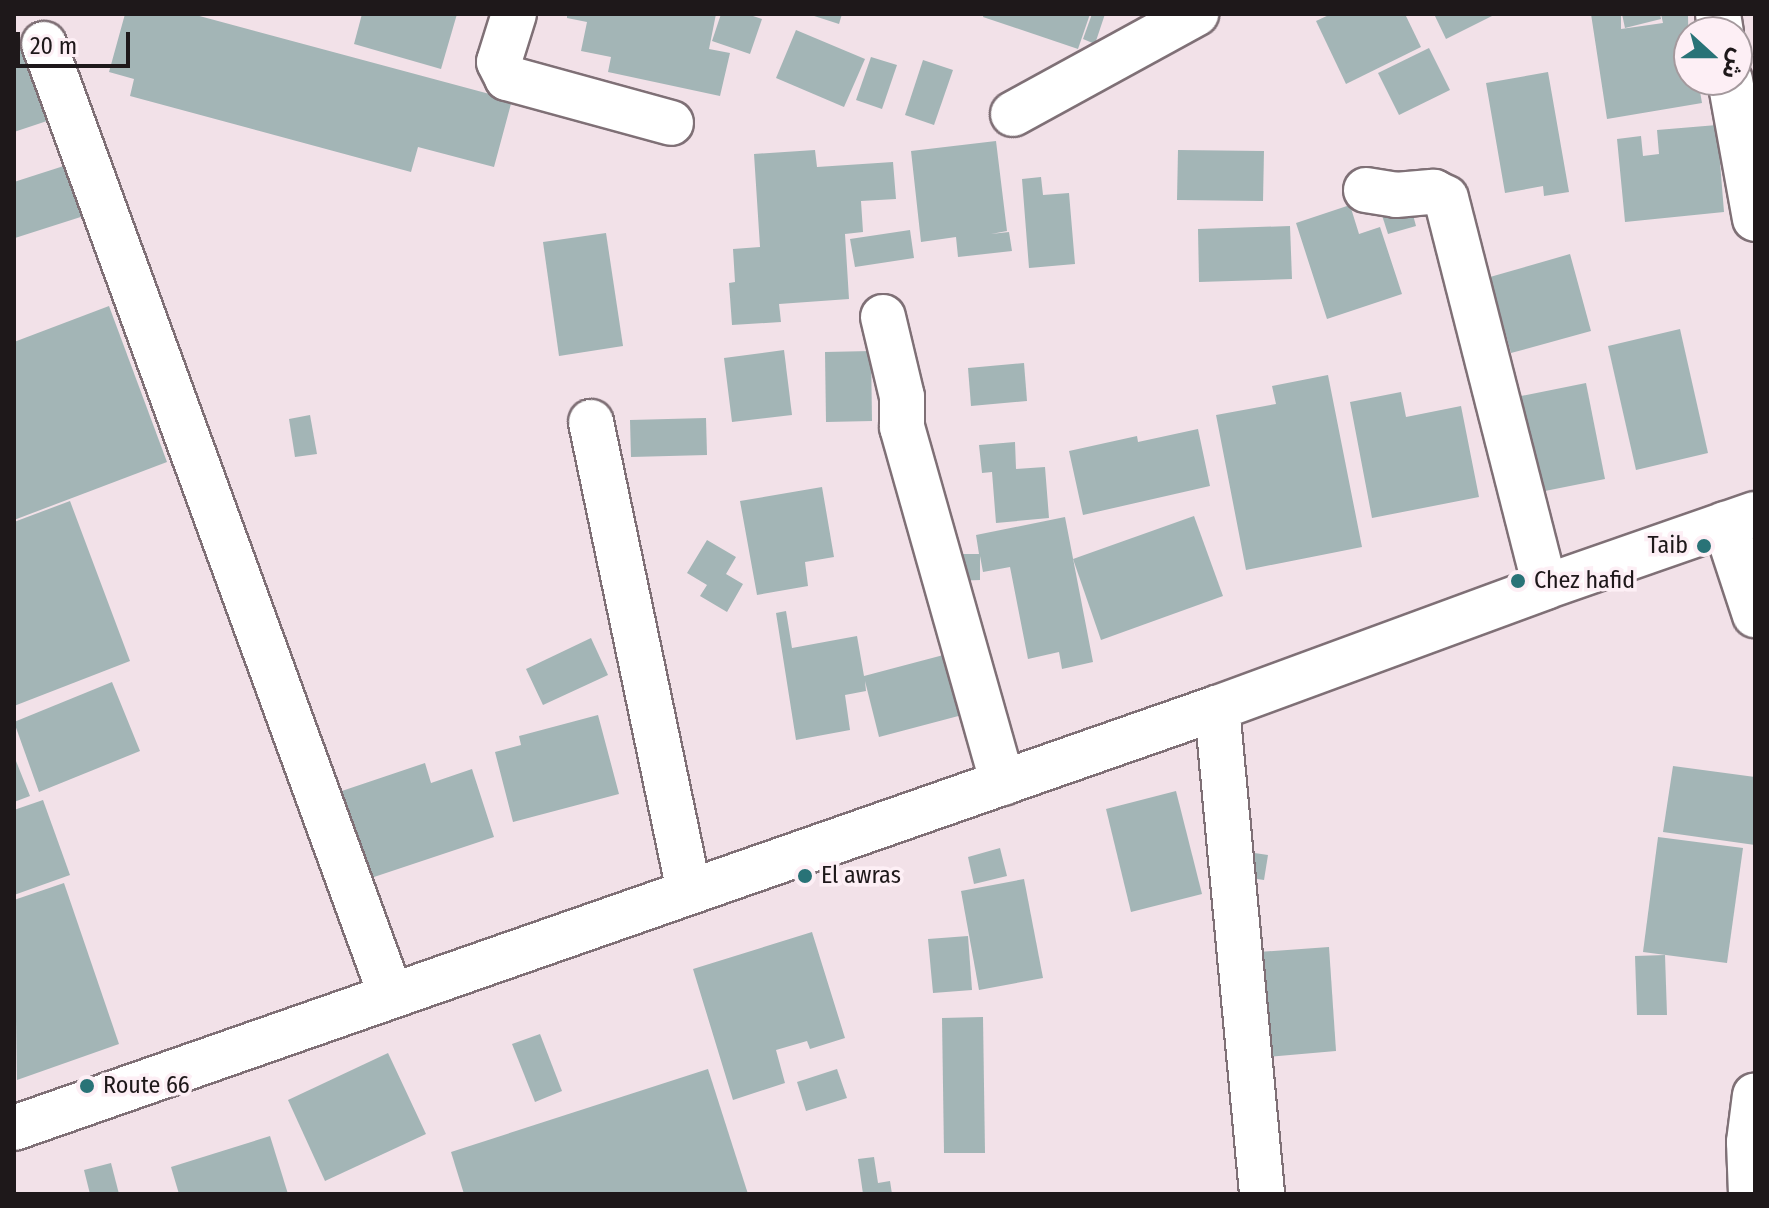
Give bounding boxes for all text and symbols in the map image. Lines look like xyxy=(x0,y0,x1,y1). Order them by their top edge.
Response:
scale bar xyxy=(20,16,134,66)
north arrow xyxy=(1673,16,1753,96)
text: 20 m xyxy=(30,32,77,60)
text: ش xyxy=(1716,45,1752,83)
place label: Taib xyxy=(1648,532,1688,560)
marker: Taib xyxy=(1695,537,1713,555)
place label: Chez hafid xyxy=(1534,567,1635,595)
marker: Chez hafid xyxy=(1509,572,1527,590)
place label: El awras xyxy=(821,862,901,890)
marker: El awras xyxy=(796,867,814,885)
place label: Route 66 xyxy=(103,1072,190,1100)
marker: Route 66 xyxy=(78,1077,96,1095)

